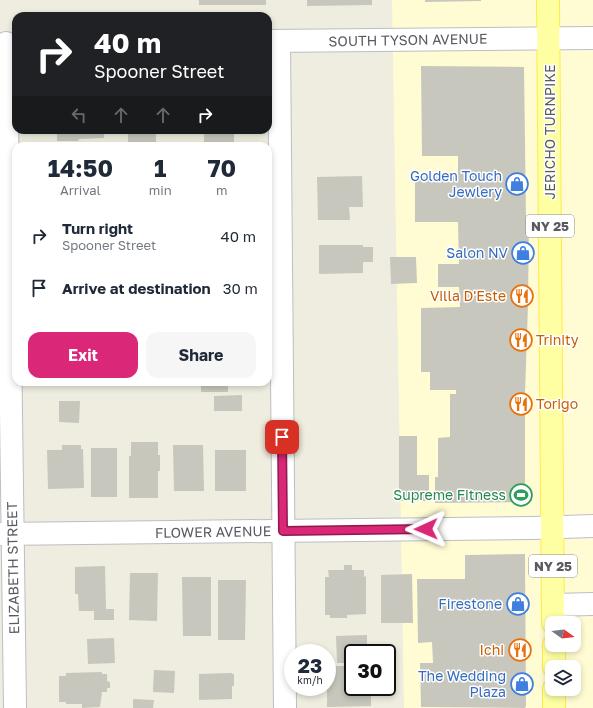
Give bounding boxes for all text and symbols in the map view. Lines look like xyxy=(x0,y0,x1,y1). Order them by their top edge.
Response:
text: 40 m xyxy=(94,26,161,59)
icon: right xyxy=(28,28,80,80)
street label: SOUTH TYSON AVENUE xyxy=(328,30,488,49)
text: Spooner Street xyxy=(94,60,225,82)
street label: JERICHO TURNPIKE xyxy=(541,64,558,200)
icon: left xyxy=(68,104,90,126)
icon: ahead xyxy=(110,104,132,126)
icon: ahead xyxy=(152,104,174,126)
icon: right xyxy=(194,104,216,126)
text: 14:50 xyxy=(48,153,113,182)
text: 1 xyxy=(154,153,166,182)
text: 70 xyxy=(208,153,236,182)
place label: Golden Touch Jewlery xyxy=(410,167,502,200)
shop icon: Golden Touch Jewlery xyxy=(504,171,530,197)
text: Arrival xyxy=(60,182,101,198)
text: min xyxy=(149,182,172,198)
text: m xyxy=(216,182,228,198)
road number: NY 25 xyxy=(526,215,574,237)
text: Turn right xyxy=(62,219,133,237)
icon: right xyxy=(28,225,50,247)
text: 40 m xyxy=(221,227,256,245)
text: Spooner Street xyxy=(62,237,156,253)
shop icon: Salon NV xyxy=(510,240,536,266)
place label: Salon NV xyxy=(446,244,509,261)
icon: arrive xyxy=(28,277,50,299)
text: Arrive at destination xyxy=(62,279,211,297)
text: 30 m xyxy=(223,279,258,297)
restaurant icon: Villa D'Este xyxy=(509,283,535,309)
place label: Villa D'Este xyxy=(430,287,506,304)
restaurant icon: Trinity xyxy=(508,327,534,353)
place label: Trinity xyxy=(536,331,579,348)
button: Exit xyxy=(28,332,138,378)
button: Share xyxy=(146,332,256,378)
restaurant icon: Torigo xyxy=(508,391,534,417)
place label: Torigo xyxy=(536,395,578,412)
pin xyxy=(265,420,299,454)
icon: arrive xyxy=(271,426,293,448)
sports icon: Supreme Fitness xyxy=(508,482,534,508)
place label: Supreme Fitness xyxy=(393,486,506,503)
street label: ELIZABETH STREET xyxy=(3,501,22,634)
position arrow xyxy=(405,508,447,550)
street label: FLOWER AVENUE xyxy=(155,522,271,541)
road number: NY 25 xyxy=(529,555,577,577)
shop icon: Firestone xyxy=(505,591,531,617)
place label: Firestone xyxy=(438,595,502,612)
north arrow xyxy=(545,616,581,652)
map controls xyxy=(545,616,581,696)
restaurant icon: Ichi xyxy=(507,637,533,663)
place label: Ichi xyxy=(480,641,504,658)
speed limit sign: 30 xyxy=(344,644,396,696)
text: 23 xyxy=(298,653,322,677)
button: layers xyxy=(545,660,581,696)
place label: The Wedding Plaza xyxy=(418,667,506,700)
shop icon: The Wedding Plaza xyxy=(509,671,535,697)
text: km/h xyxy=(297,674,323,686)

